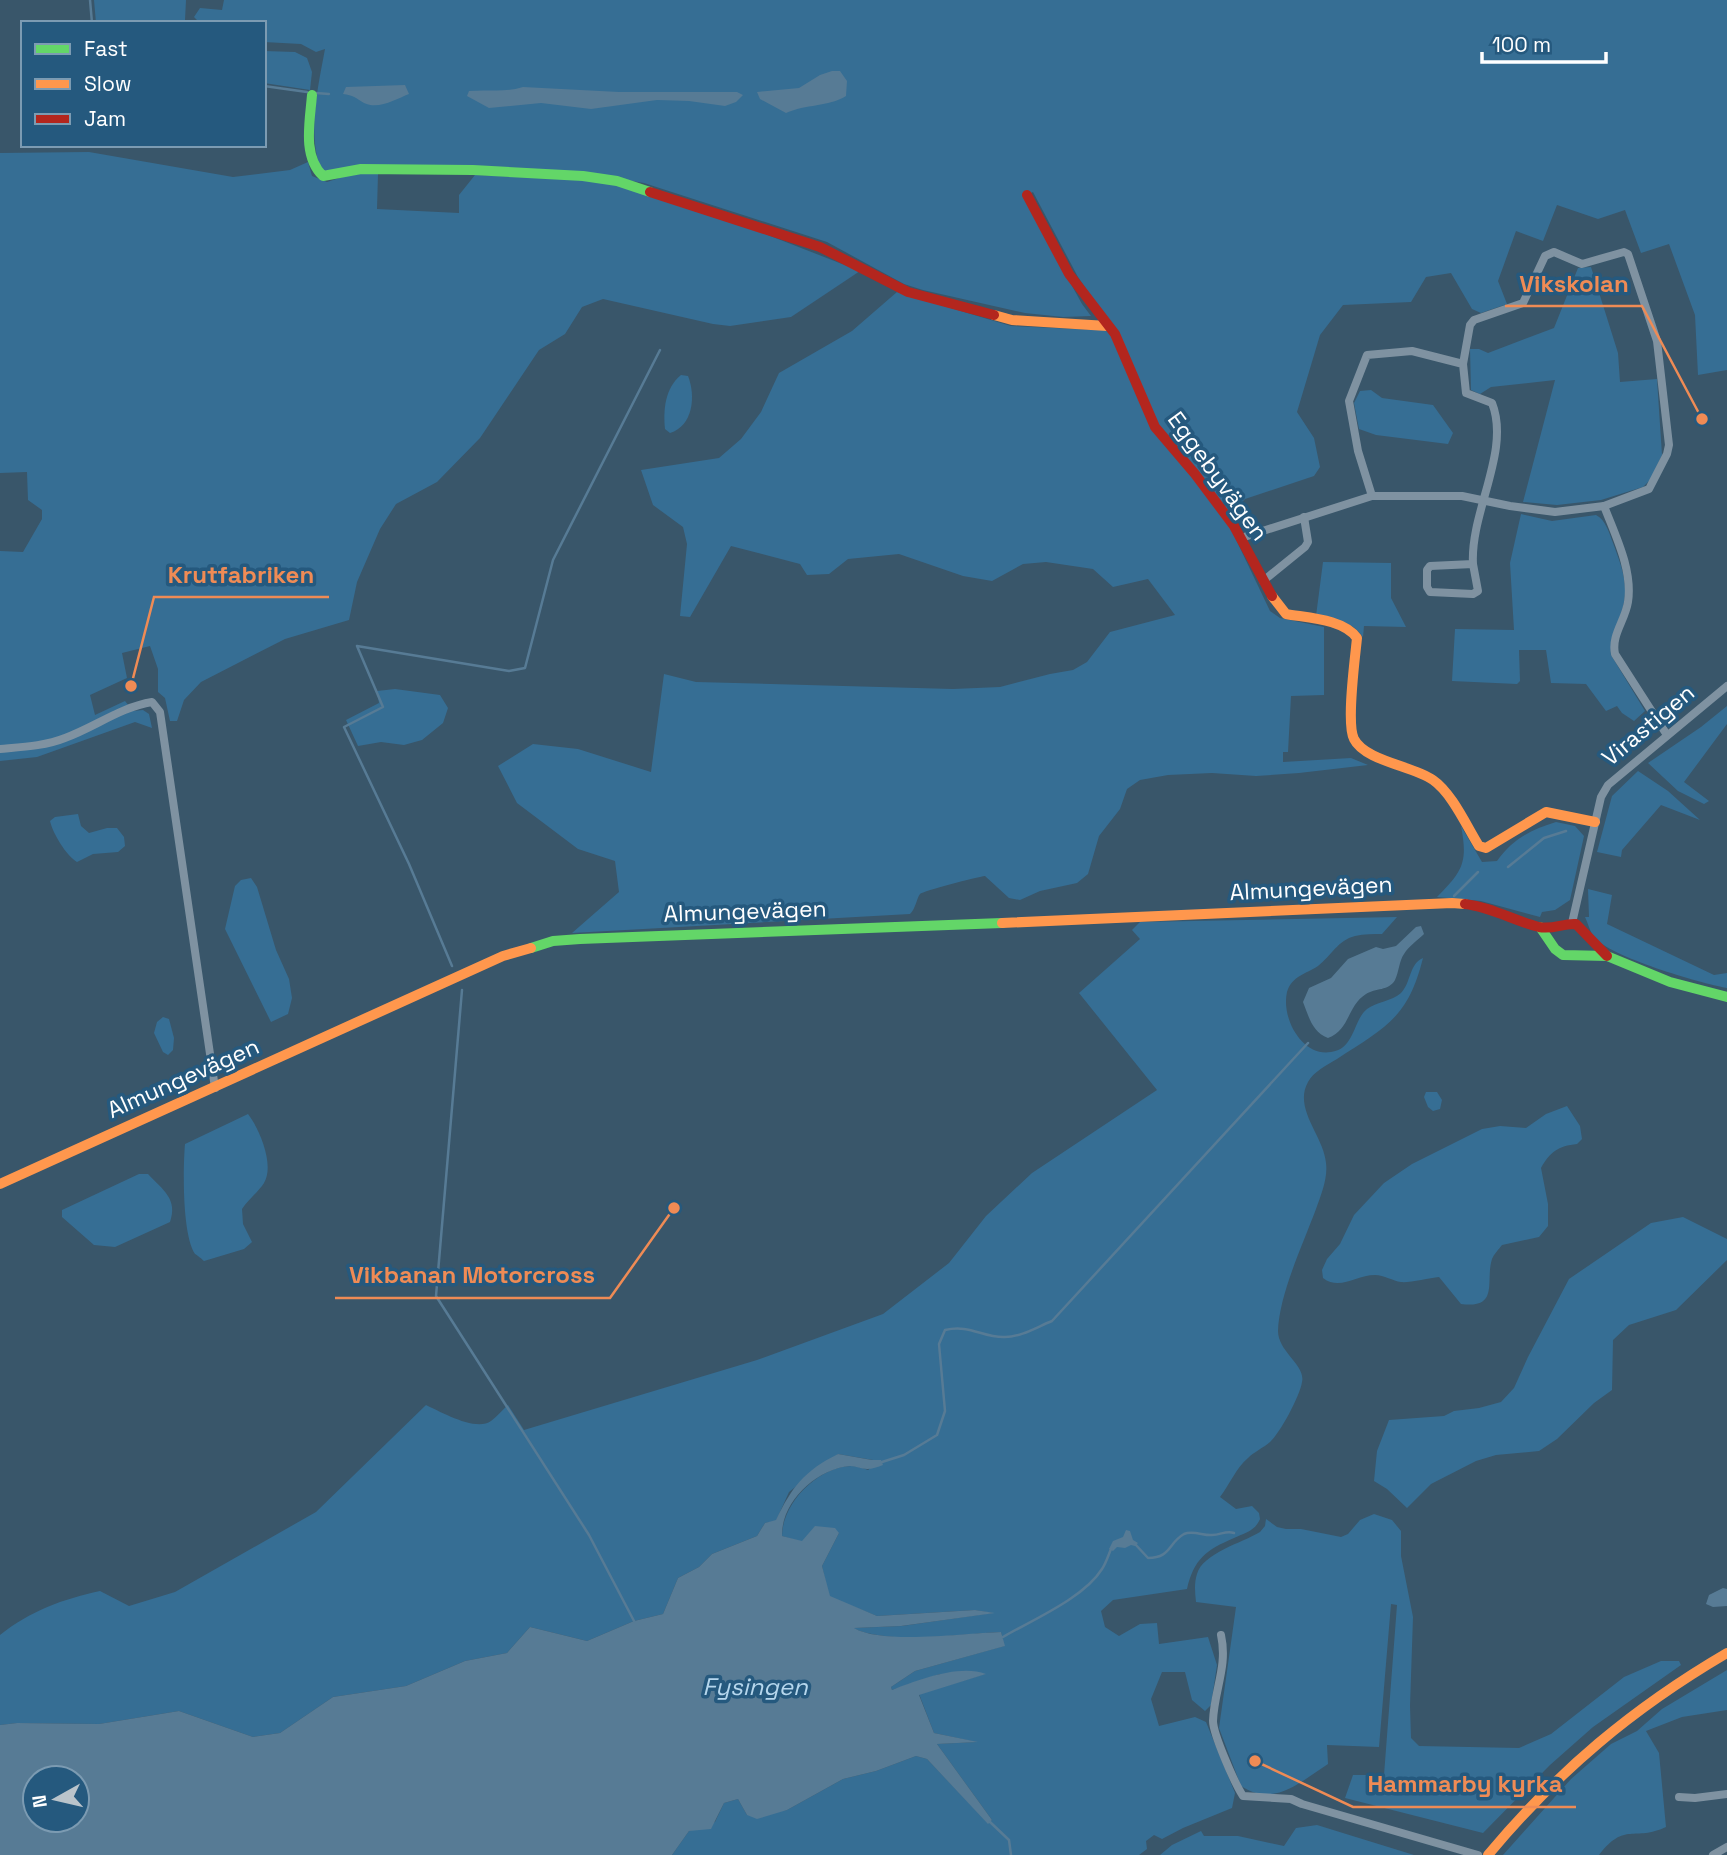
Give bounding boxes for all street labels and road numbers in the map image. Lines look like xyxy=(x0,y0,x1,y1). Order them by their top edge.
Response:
street label: Eggebyvägen xyxy=(1161,406,1275,546)
street label: Virastigen xyxy=(1596,678,1700,772)
street label: Almungevägen xyxy=(1229,869,1393,907)
street label: Almungevägen xyxy=(663,893,827,929)
street label: Almungevägen xyxy=(102,1031,264,1125)

